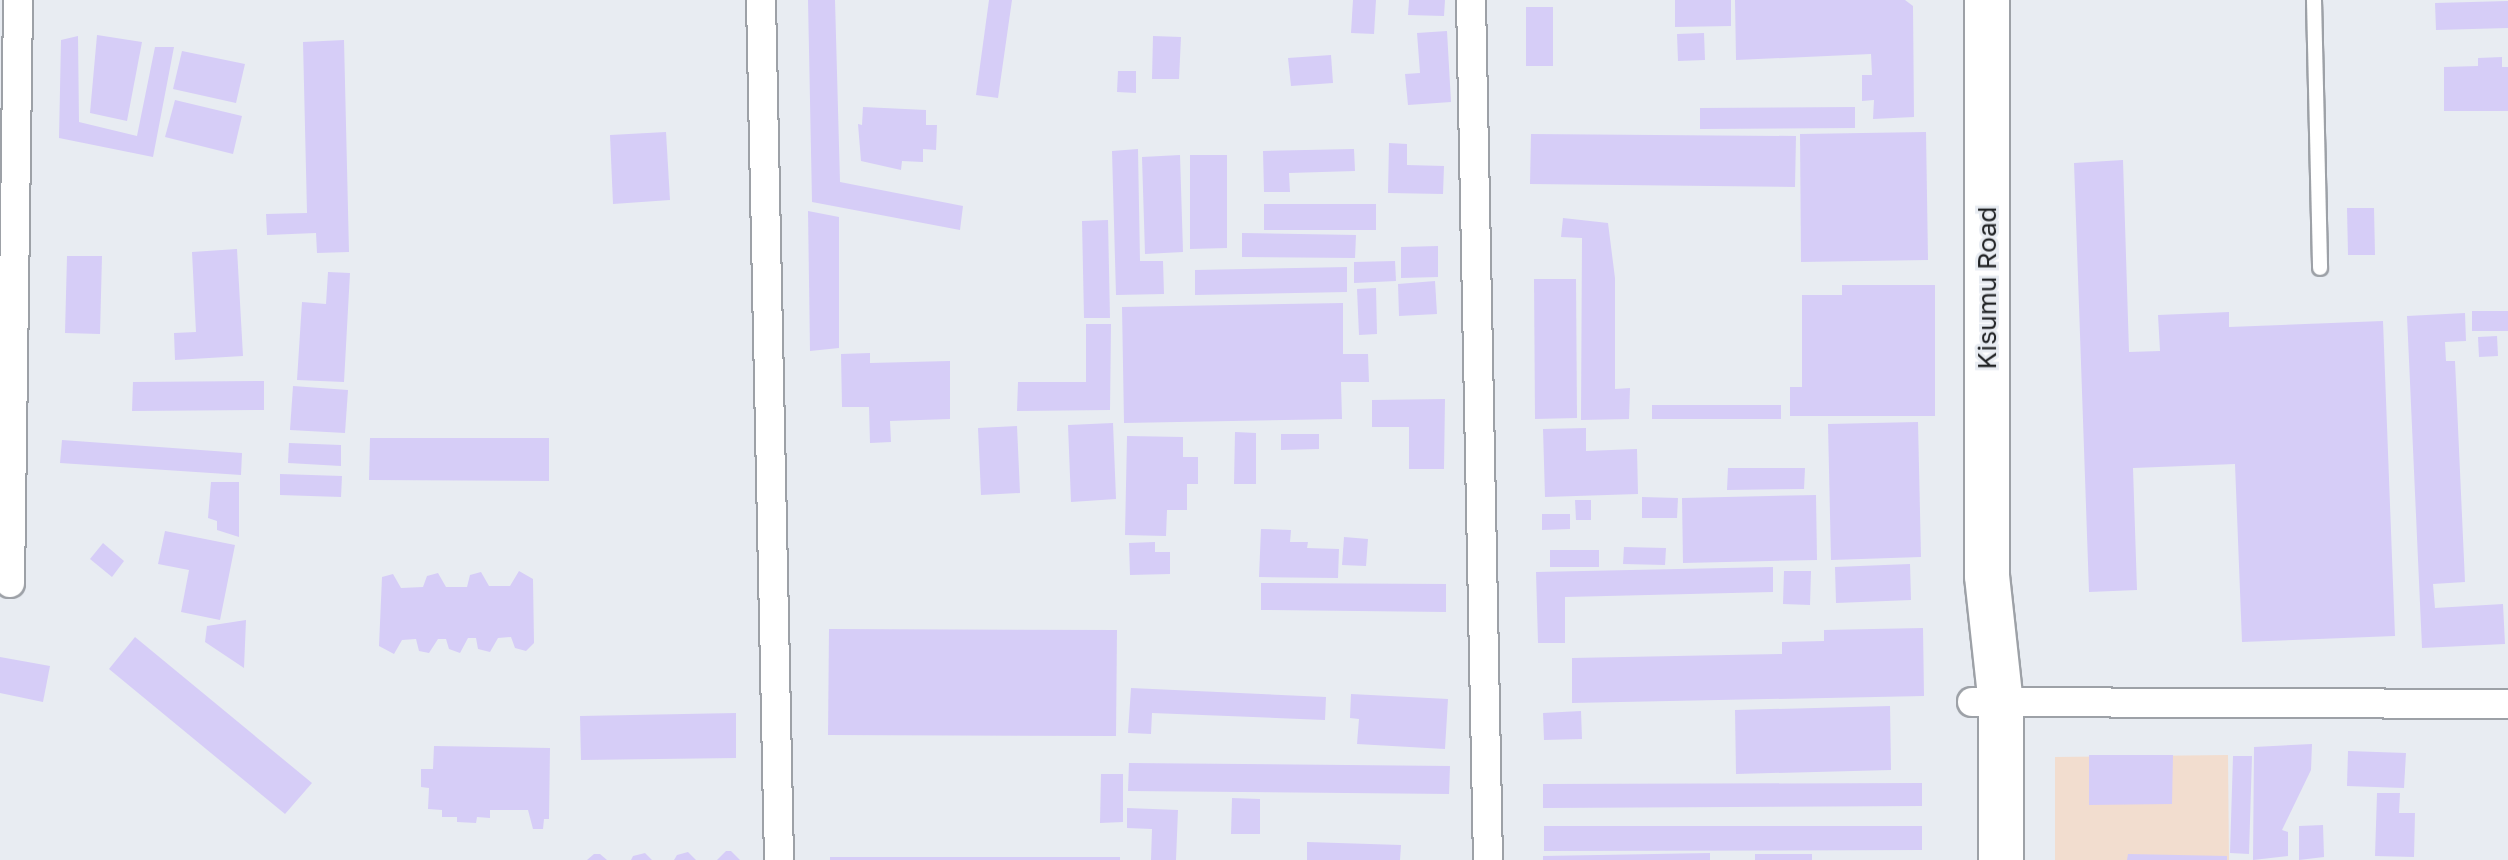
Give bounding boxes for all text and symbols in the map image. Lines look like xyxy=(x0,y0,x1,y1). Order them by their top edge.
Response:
street label: Kisumu Road xyxy=(1971,206,2003,370)

